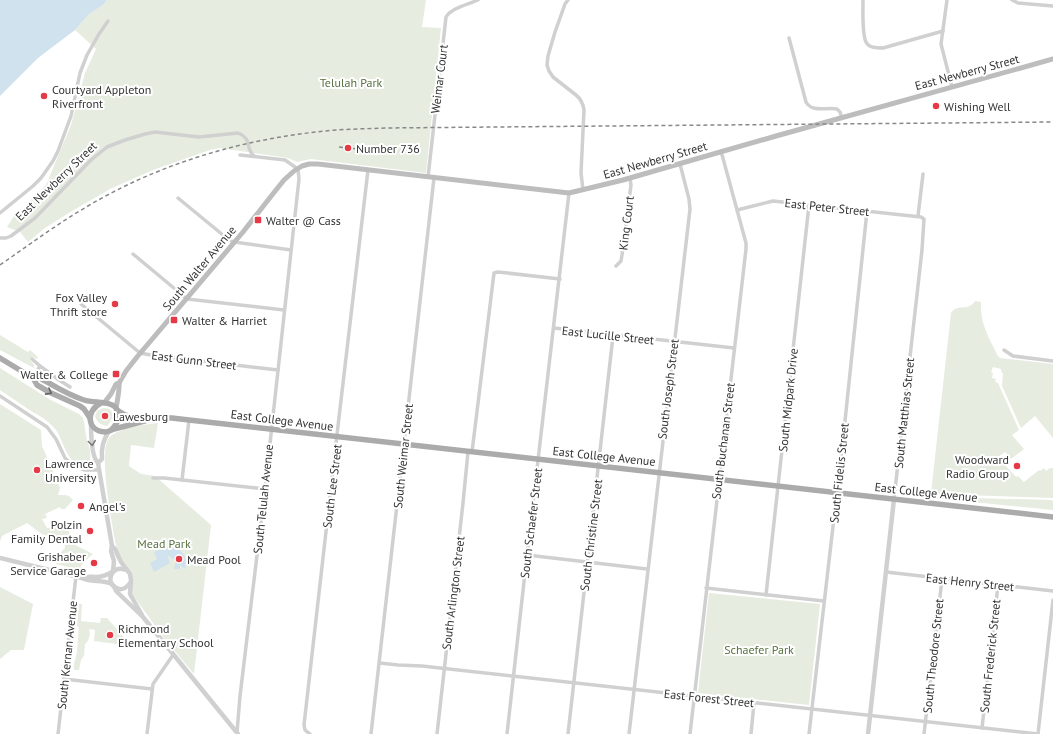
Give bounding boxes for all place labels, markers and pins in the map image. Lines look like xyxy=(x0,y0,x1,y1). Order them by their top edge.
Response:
place label: Courtyard Appleton Riverfront xyxy=(52,82,151,111)
marker: Courtyard Appleton Riverfront xyxy=(39,91,49,101)
place label: Wishing Well xyxy=(944,99,1011,114)
marker: Wishing Well xyxy=(931,101,941,111)
place label: Number 736 xyxy=(356,141,420,156)
marker: Number 736 xyxy=(343,143,353,153)
place label: Walter @ Cass xyxy=(266,213,341,228)
marker: Walter @ Cass xyxy=(253,215,263,225)
place label: Fox Valley Thrift store xyxy=(50,290,107,319)
marker: Fox Valley Thrift store xyxy=(110,299,120,309)
place label: Walter & Harriet xyxy=(182,313,267,328)
marker: Walter & Harriet xyxy=(169,315,179,325)
place label: Walter & College xyxy=(20,367,108,382)
marker: Walter & College xyxy=(111,369,121,379)
place label: Lawesburg xyxy=(113,409,168,424)
marker: Lawesburg xyxy=(100,411,110,421)
place label: Woodward Radio Group xyxy=(946,452,1009,481)
place label: Lawrence University xyxy=(45,456,97,485)
marker: Woodward Radio Group xyxy=(1012,461,1022,471)
marker: Lawrence University xyxy=(32,465,42,475)
place label: Angel's xyxy=(89,499,126,514)
marker: Angel's xyxy=(76,501,86,511)
place label: Polzin Family Dental xyxy=(11,517,82,546)
marker: Polzin Family Dental xyxy=(85,526,95,536)
place label: Grishaber Service Garage xyxy=(10,549,86,578)
place label: Mead Pool xyxy=(187,552,241,567)
marker: Mead Pool xyxy=(174,554,184,564)
marker: Grishaber Service Garage xyxy=(89,558,99,568)
place label: Richmond Elementary School xyxy=(118,621,214,650)
marker: Richmond Elementary School xyxy=(105,630,115,640)

